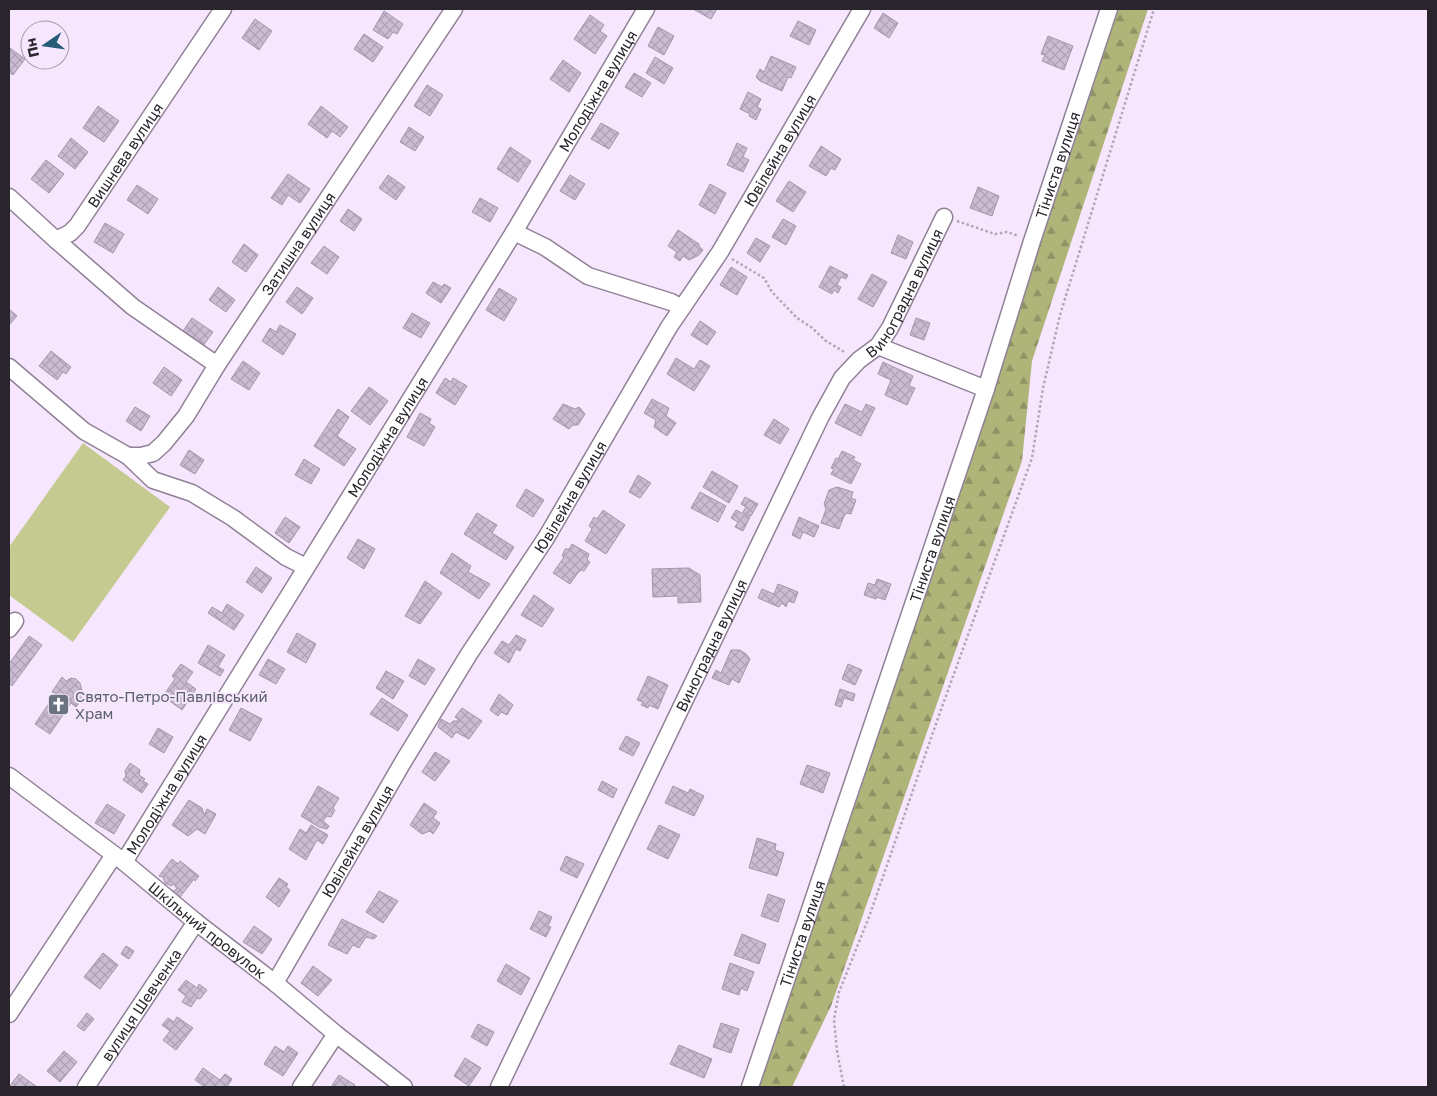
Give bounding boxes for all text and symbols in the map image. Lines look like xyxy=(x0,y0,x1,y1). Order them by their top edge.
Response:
north arrow xyxy=(20,20,70,70)
street label: Молодіжна вулиця xyxy=(555,27,641,155)
text: Пн xyxy=(21,37,42,59)
street label: Ювілейна вулиця xyxy=(740,91,819,210)
street label: Вишнева вулиця xyxy=(83,99,166,211)
street label: Тіниста вулиця xyxy=(1031,109,1083,221)
street label: Затишна вулиця xyxy=(257,188,339,298)
street label: Виноградна вулиця xyxy=(862,225,946,361)
street label: Молодіжна вулиця xyxy=(343,373,431,500)
street label: Ювілейна вулиця xyxy=(530,437,610,556)
street label: Тіниста вулиця xyxy=(906,493,958,605)
street label: Виноградна вулиця xyxy=(672,576,750,714)
place label: Свято-Петро-Павлівський Храм xyxy=(75,687,268,722)
church icon: Свято-Петро-Павлівський Храм xyxy=(47,693,71,717)
street label: Молодіжна вулиця xyxy=(122,730,210,857)
street label: Ювілейна вулиця xyxy=(318,782,397,901)
street label: Шкільний провулок xyxy=(145,877,270,982)
street label: Тіниста вулиця xyxy=(776,878,828,989)
street label: вулиця Шевченка xyxy=(97,945,185,1064)

